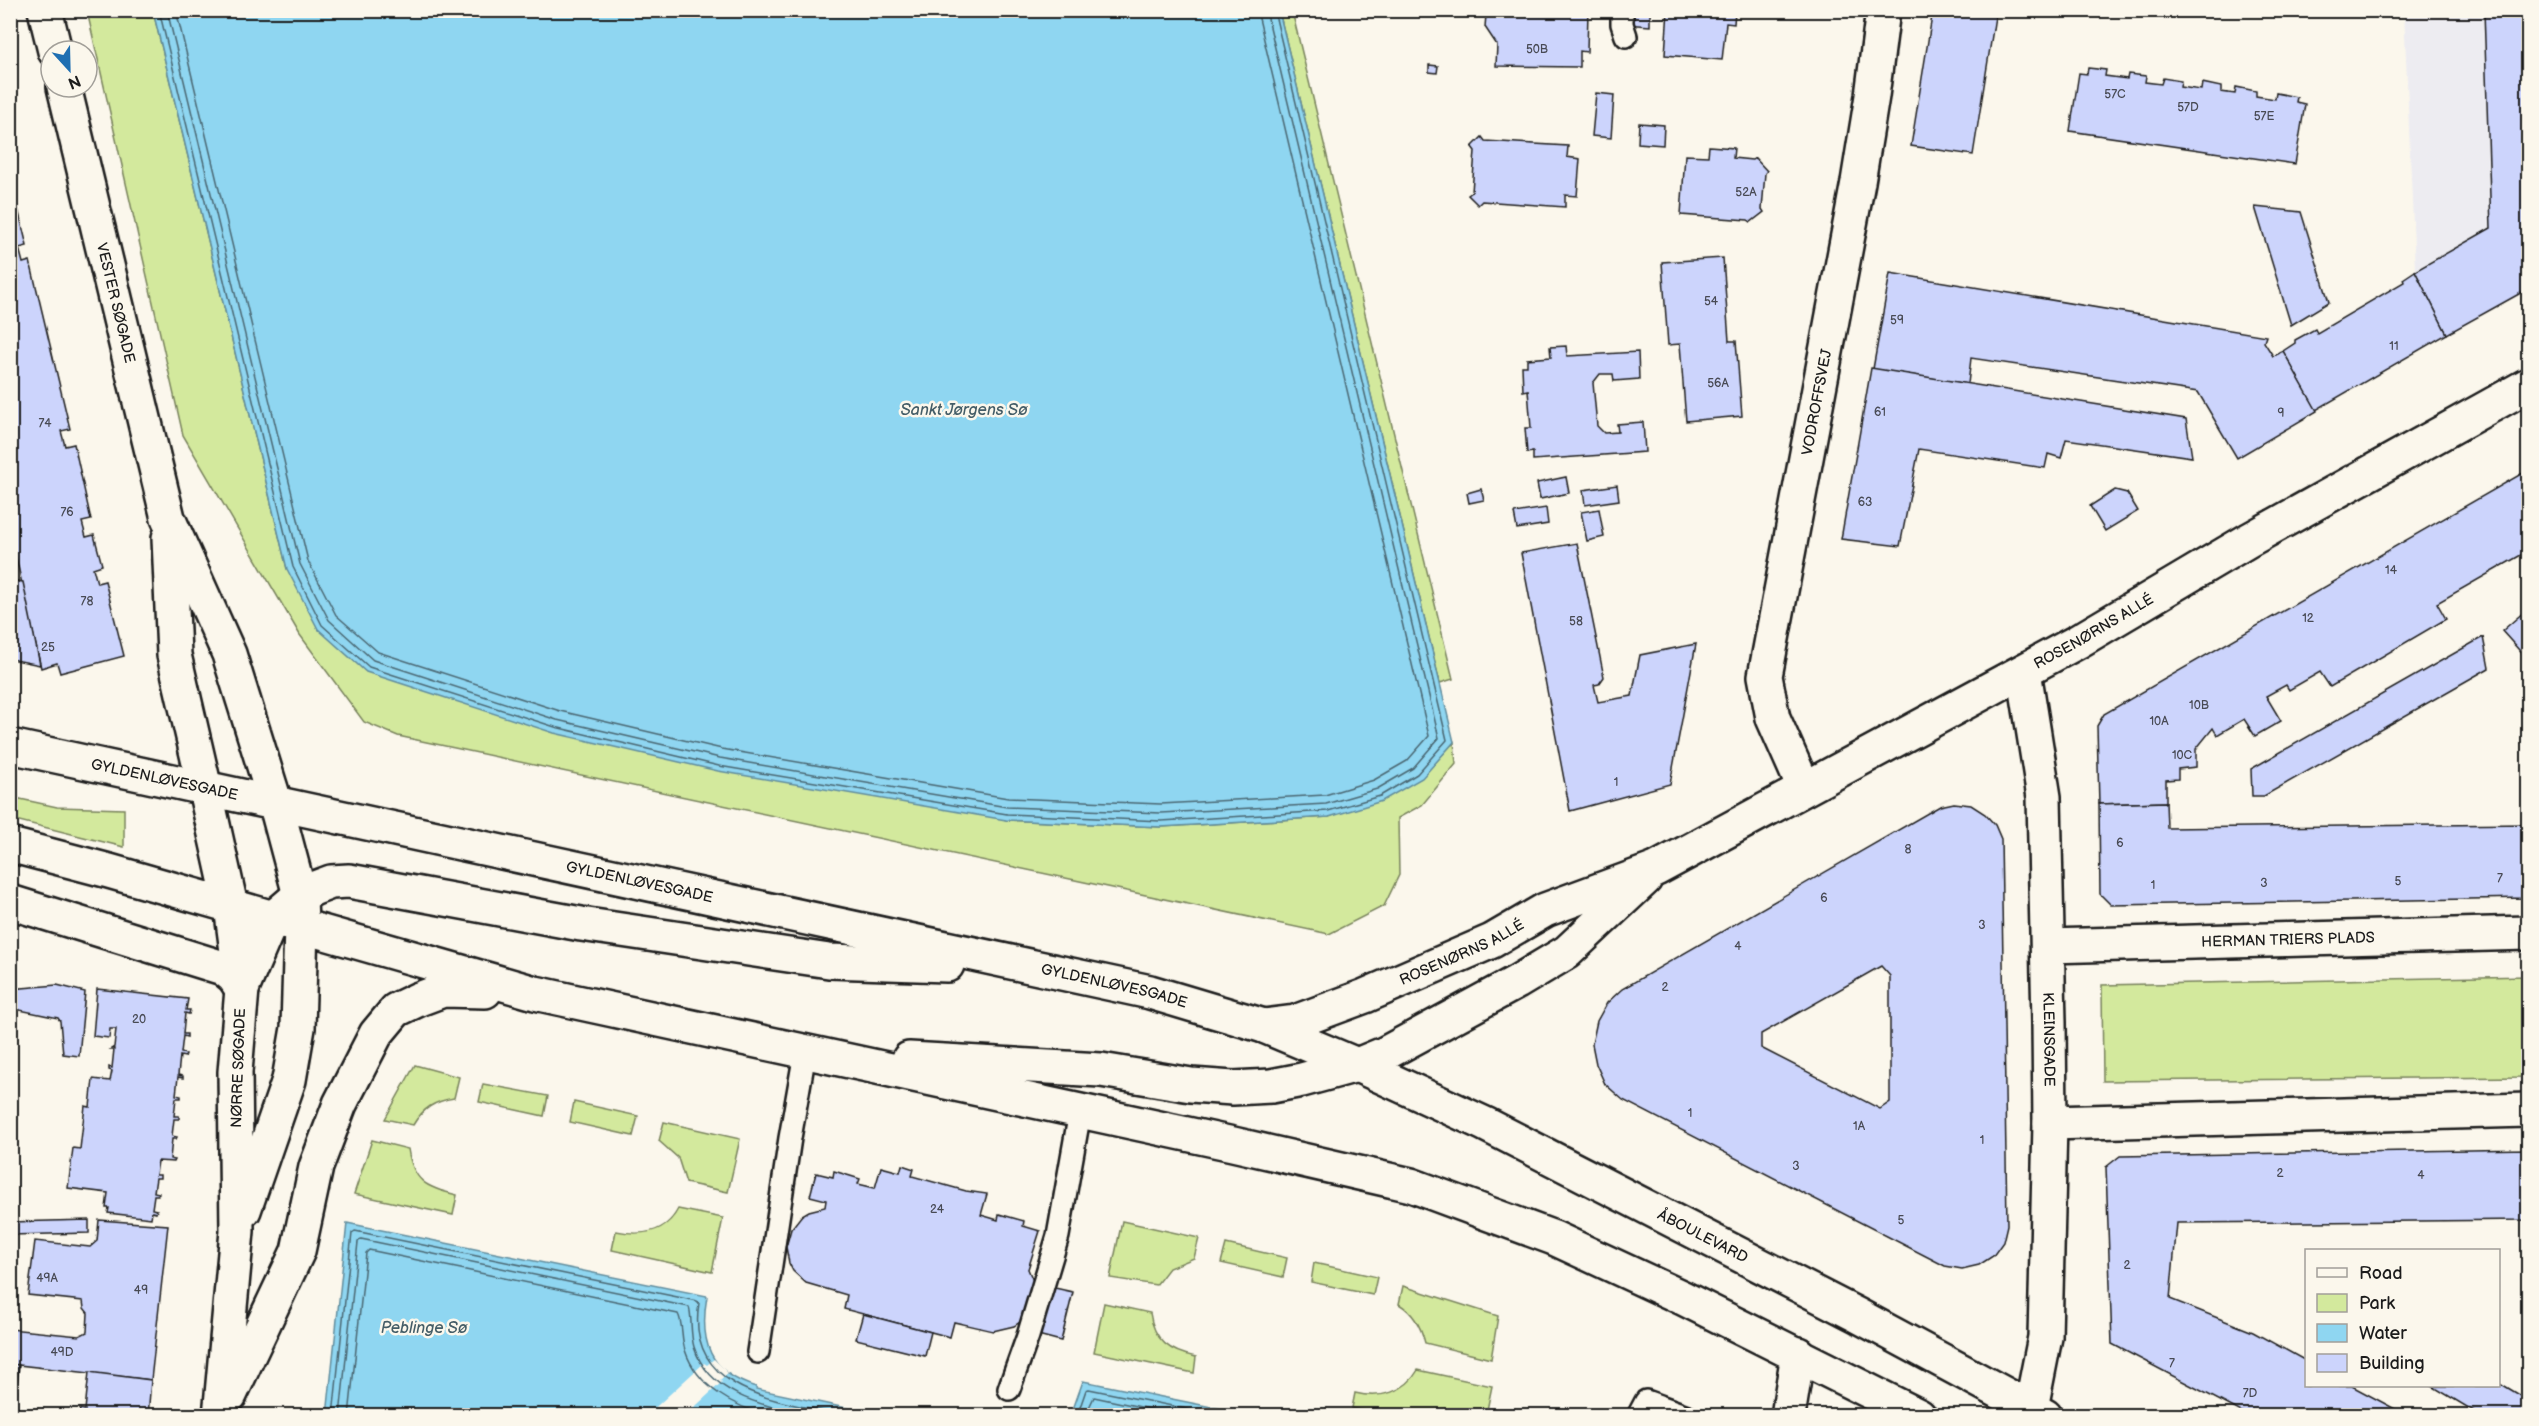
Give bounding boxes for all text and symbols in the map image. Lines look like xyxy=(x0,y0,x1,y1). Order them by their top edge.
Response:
north arrow xyxy=(39,39,99,99)
house number: 50B xyxy=(1526,42,1548,57)
text: N xyxy=(65,70,83,93)
house number: 57C xyxy=(2104,87,2126,102)
house number: 57D xyxy=(2177,100,2199,115)
house number: 57E xyxy=(2254,109,2274,124)
house number: 52A xyxy=(1735,185,1757,200)
street label: VESTER SØGADE xyxy=(92,241,139,365)
house number: 54 xyxy=(1704,294,1719,309)
house number: 59 xyxy=(1890,313,1904,328)
house number: 11 xyxy=(2389,339,2399,354)
street label: VODROFFSVEJ xyxy=(1798,347,1837,457)
house number: 56A xyxy=(1707,376,1729,391)
water label: Sankt Jørgens Sø xyxy=(900,401,1028,420)
house number: 61 xyxy=(1874,405,1886,420)
house number: 9 xyxy=(2278,406,2285,421)
house number: 74 xyxy=(38,416,52,431)
house number: 63 xyxy=(1858,495,1872,510)
house number: 76 xyxy=(60,505,74,520)
house number: 14 xyxy=(2385,563,2398,578)
street label: ROSENØRNS ALLÉ xyxy=(2031,590,2157,674)
house number: 78 xyxy=(81,594,93,609)
house number: 12 xyxy=(2302,611,2314,626)
house number: 58 xyxy=(1569,614,1583,629)
house number: 25 xyxy=(41,640,55,655)
house number: 10B xyxy=(2189,698,2209,713)
house number: 10A xyxy=(2149,714,2169,729)
house number: 10C xyxy=(2172,748,2193,763)
street label: GYLDENLØVESGADE xyxy=(89,755,240,805)
house number: 1 xyxy=(1614,775,1618,790)
house number: 6 xyxy=(2116,836,2124,851)
house number: 8 xyxy=(1905,842,1912,857)
street label: GYLDENLØVESGADE xyxy=(564,857,715,907)
house number: 7 xyxy=(2497,871,2503,886)
house number: 5 xyxy=(2395,874,2402,889)
house number: 3 xyxy=(2260,876,2268,891)
house number: 1 xyxy=(2151,878,2155,893)
house number: 6 xyxy=(1820,891,1828,906)
street label: ROSENØRNS ALLÉ xyxy=(1397,915,1527,990)
house number: 3 xyxy=(1978,918,1986,933)
street label: HERMAN TRIERS PLADS xyxy=(2201,928,2375,952)
house number: 4 xyxy=(1734,939,1742,954)
street label: GYLDENLØVESGADE xyxy=(1039,960,1190,1013)
house number: 2 xyxy=(1661,980,1669,995)
street label: KLEINSGADE xyxy=(2038,992,2059,1087)
street label: NØRRE SØGADE xyxy=(227,1008,250,1128)
house number: 20 xyxy=(132,1012,146,1027)
house number: 1 xyxy=(1688,1106,1692,1121)
house number: 1A xyxy=(1853,1119,1866,1134)
house number: 1 xyxy=(1980,1133,1984,1148)
house number: 3 xyxy=(1792,1159,1800,1174)
house number: 2 xyxy=(2276,1166,2284,1181)
house number: 4 xyxy=(2417,1168,2425,1183)
house number: 24 xyxy=(930,1202,945,1217)
street label: ÅBOULEVARD xyxy=(1654,1204,1751,1268)
house number: 5 xyxy=(1898,1213,1905,1228)
legend xyxy=(2305,1249,2500,1387)
house number: 2 xyxy=(2123,1258,2131,1273)
text: Road xyxy=(2359,1263,2403,1284)
house number: 49A xyxy=(36,1271,58,1286)
house number: 49 xyxy=(134,1283,148,1298)
text: Park xyxy=(2359,1293,2395,1314)
water label: Peblinge Sø xyxy=(381,1319,468,1338)
text: Water xyxy=(2359,1323,2407,1344)
house number: 49D xyxy=(50,1345,74,1360)
text: Building xyxy=(2359,1353,2425,1374)
house number: 7 xyxy=(2169,1356,2175,1371)
house number: 7D xyxy=(2243,1386,2258,1401)

